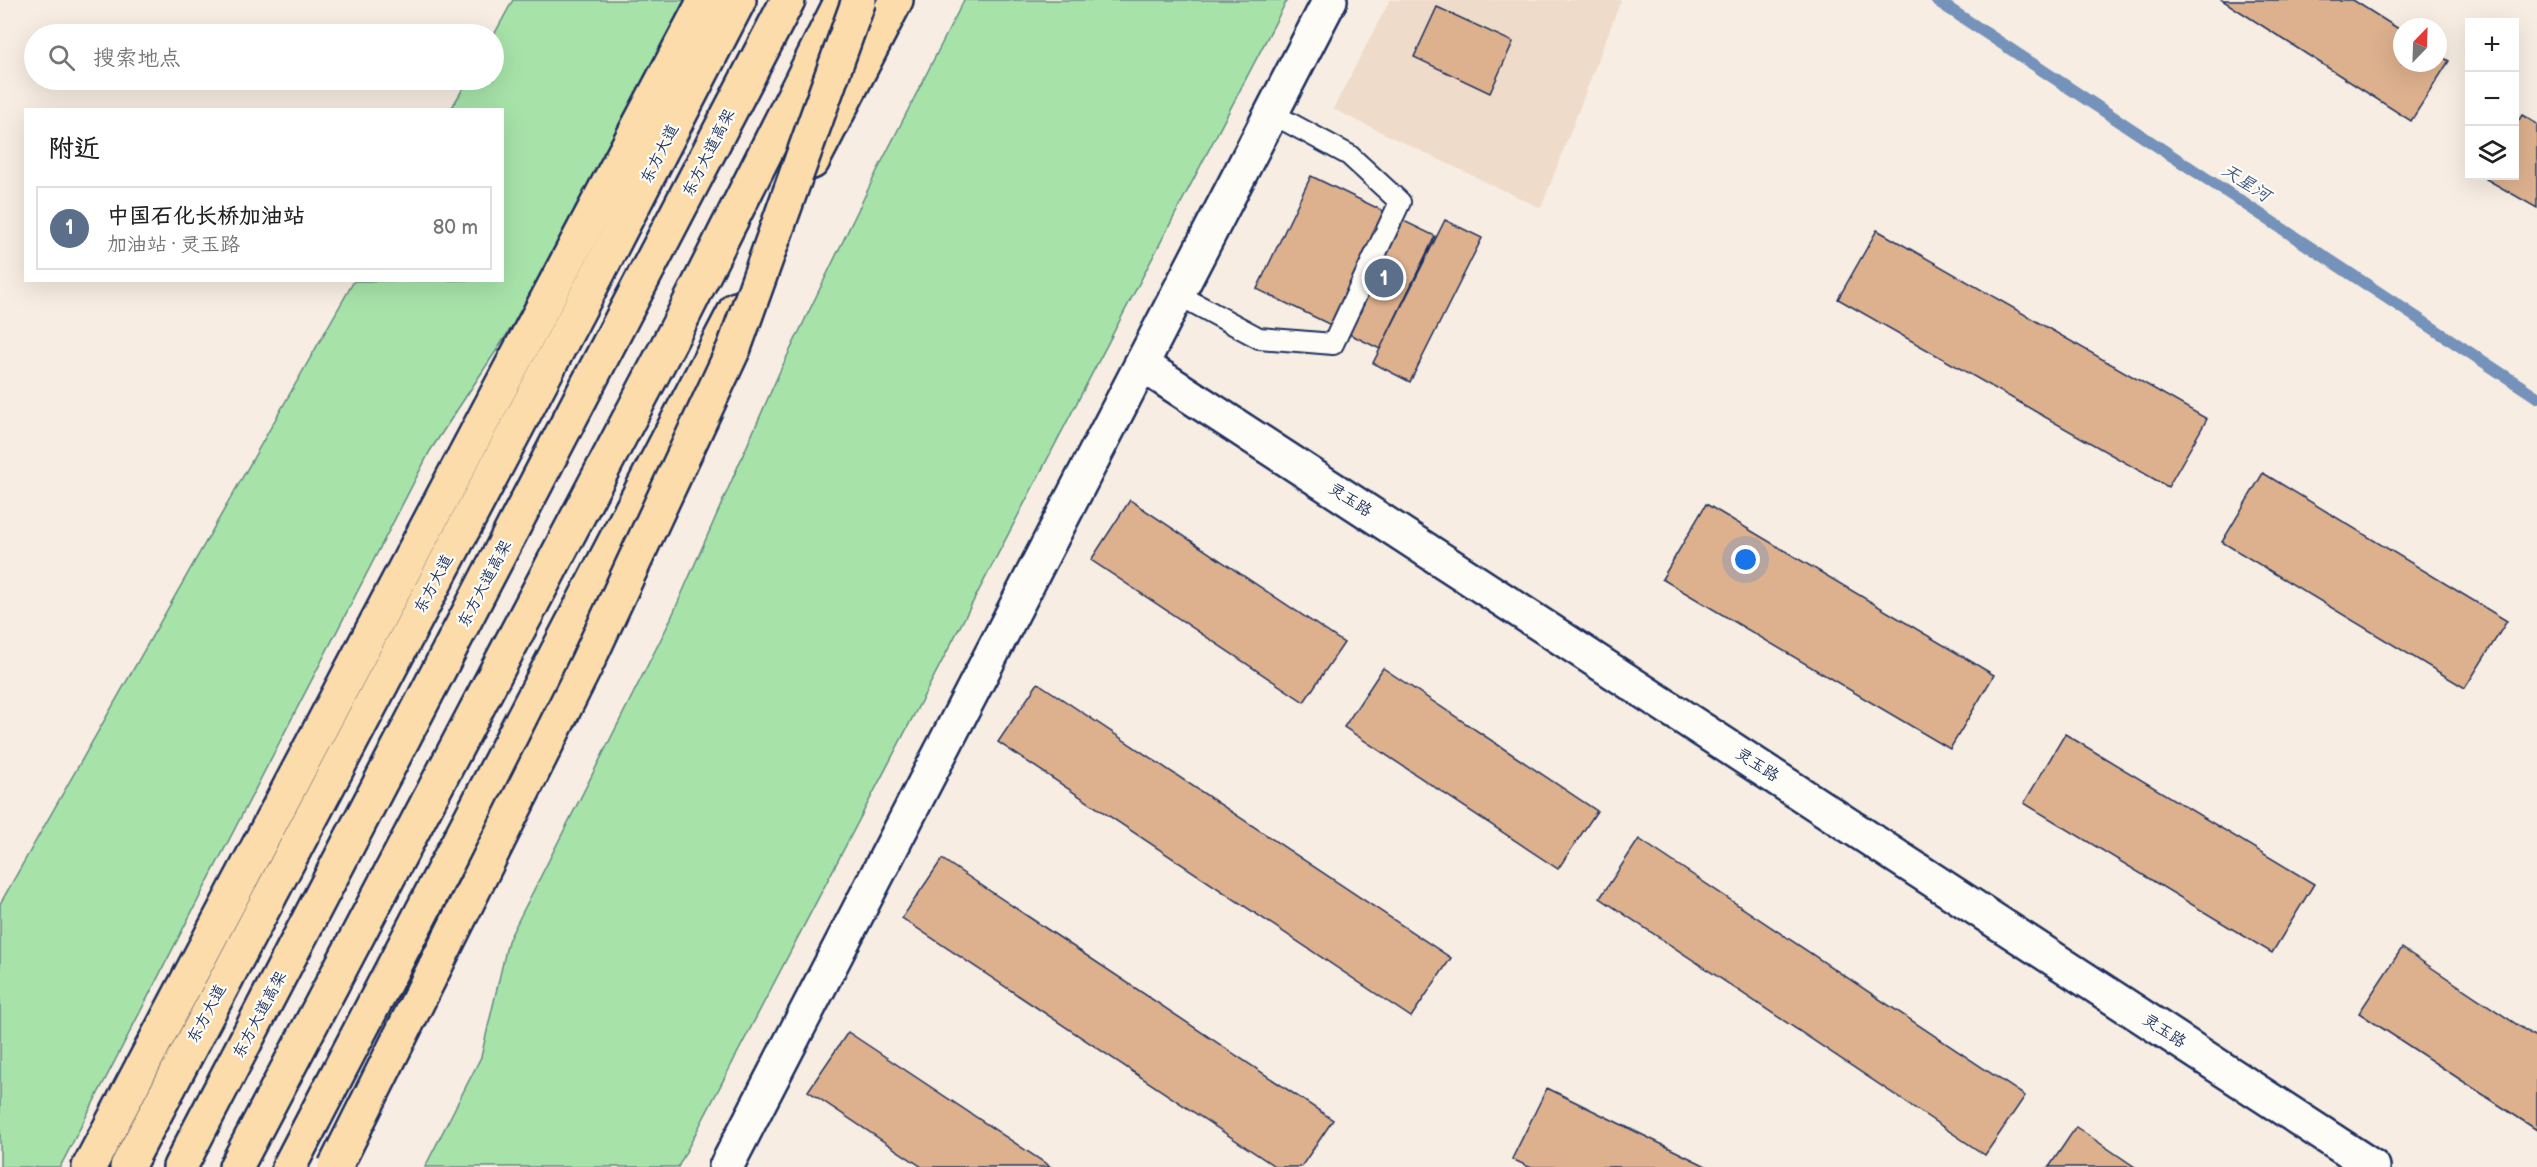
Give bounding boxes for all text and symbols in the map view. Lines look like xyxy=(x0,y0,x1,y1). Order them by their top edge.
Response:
north arrow xyxy=(2393,18,2447,72)
map controls xyxy=(2465,18,2519,180)
button: + xyxy=(2465,18,2519,72)
search box xyxy=(24,24,504,90)
icon: search xyxy=(45,41,78,74)
text: 搜索地点 xyxy=(93,45,181,72)
button: − xyxy=(2465,72,2519,126)
street label: 东方大道高架 xyxy=(679,106,739,200)
street label: 东方大道 xyxy=(637,121,683,187)
button: layers xyxy=(2465,126,2519,180)
text: 附近 xyxy=(48,134,100,165)
water label: 天星河 xyxy=(2218,159,2277,208)
text: 中国石化长桥加油站 xyxy=(107,203,305,230)
text: 1 xyxy=(65,216,74,240)
text: 80 m xyxy=(433,216,478,240)
text: 加油站 · 灵玉路 xyxy=(107,233,240,257)
pin: 1 xyxy=(1364,256,1404,300)
street label: 灵玉路 xyxy=(1325,479,1375,521)
street label: 东方大道高架 xyxy=(454,537,516,631)
your location xyxy=(1731,545,1760,574)
street label: 东方大道 xyxy=(411,551,457,617)
street label: 灵玉路 xyxy=(1732,744,1782,786)
street label: 东方大道高架 xyxy=(229,968,291,1062)
street label: 东方大道 xyxy=(184,981,230,1047)
street label: 灵玉路 xyxy=(2139,1010,2189,1052)

